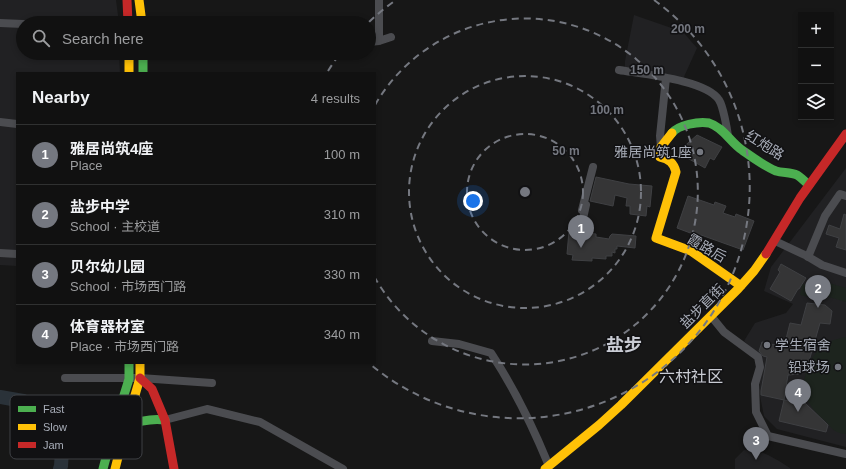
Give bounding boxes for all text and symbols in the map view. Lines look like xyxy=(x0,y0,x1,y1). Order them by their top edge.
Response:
map controls xyxy=(798,12,834,120)
button: + xyxy=(798,12,834,48)
search box xyxy=(16,16,376,60)
text: 200 m xyxy=(671,22,705,36)
icon: search xyxy=(30,27,52,49)
text: Search here xyxy=(62,30,144,47)
button: − xyxy=(798,48,834,84)
text: 150 m xyxy=(630,63,664,77)
button: layers xyxy=(798,84,834,120)
text: Nearby xyxy=(32,88,90,107)
text: 4 results xyxy=(311,91,360,106)
text: 100 m xyxy=(590,103,624,117)
street label: 红炮路 xyxy=(743,127,787,163)
text: 雅居尚筑4座 xyxy=(70,140,153,157)
text: 50 m xyxy=(552,144,580,158)
place label: 雅居尚筑1座 xyxy=(614,144,692,160)
text: 1 xyxy=(41,147,49,162)
text: 100 m xyxy=(324,147,360,162)
marker: 雅居尚筑1座 xyxy=(695,147,705,157)
text: Place xyxy=(70,158,103,173)
centre of rings xyxy=(518,185,532,199)
your location xyxy=(463,191,483,211)
text: 盐步中学 xyxy=(70,198,130,215)
text: 2 xyxy=(41,207,49,222)
text: 310 m xyxy=(324,207,360,222)
pin: 1 xyxy=(568,215,594,248)
text: School · 主校道 xyxy=(70,219,160,234)
street label: 霞路后 xyxy=(685,231,729,265)
text: 贝尔幼儿园 xyxy=(70,258,145,275)
text: 3 xyxy=(41,267,49,282)
text: 330 m xyxy=(324,267,360,282)
pin: 2 xyxy=(805,275,831,308)
text: School · 市场西门路 xyxy=(70,279,186,294)
street label: 盐步直街 xyxy=(677,281,727,331)
text: 体育器材室 xyxy=(70,318,145,335)
text: 4 xyxy=(41,327,49,342)
text: 340 m xyxy=(324,327,360,342)
district label: 盐步 xyxy=(606,335,642,355)
place label: 学生宿舍 xyxy=(775,337,831,353)
text: Place · 市场西门路 xyxy=(70,339,179,354)
marker: 学生宿舍 xyxy=(762,340,772,350)
place label: 铅球场 xyxy=(788,359,830,375)
marker: 铅球场 xyxy=(833,362,843,372)
district label: 六村社区 xyxy=(659,368,723,385)
pin: 4 xyxy=(785,379,811,412)
legend xyxy=(10,395,142,459)
text: Fast xyxy=(43,403,64,415)
text: Slow xyxy=(43,421,67,433)
pin: 3 xyxy=(743,427,769,460)
text: Jam xyxy=(43,439,64,451)

